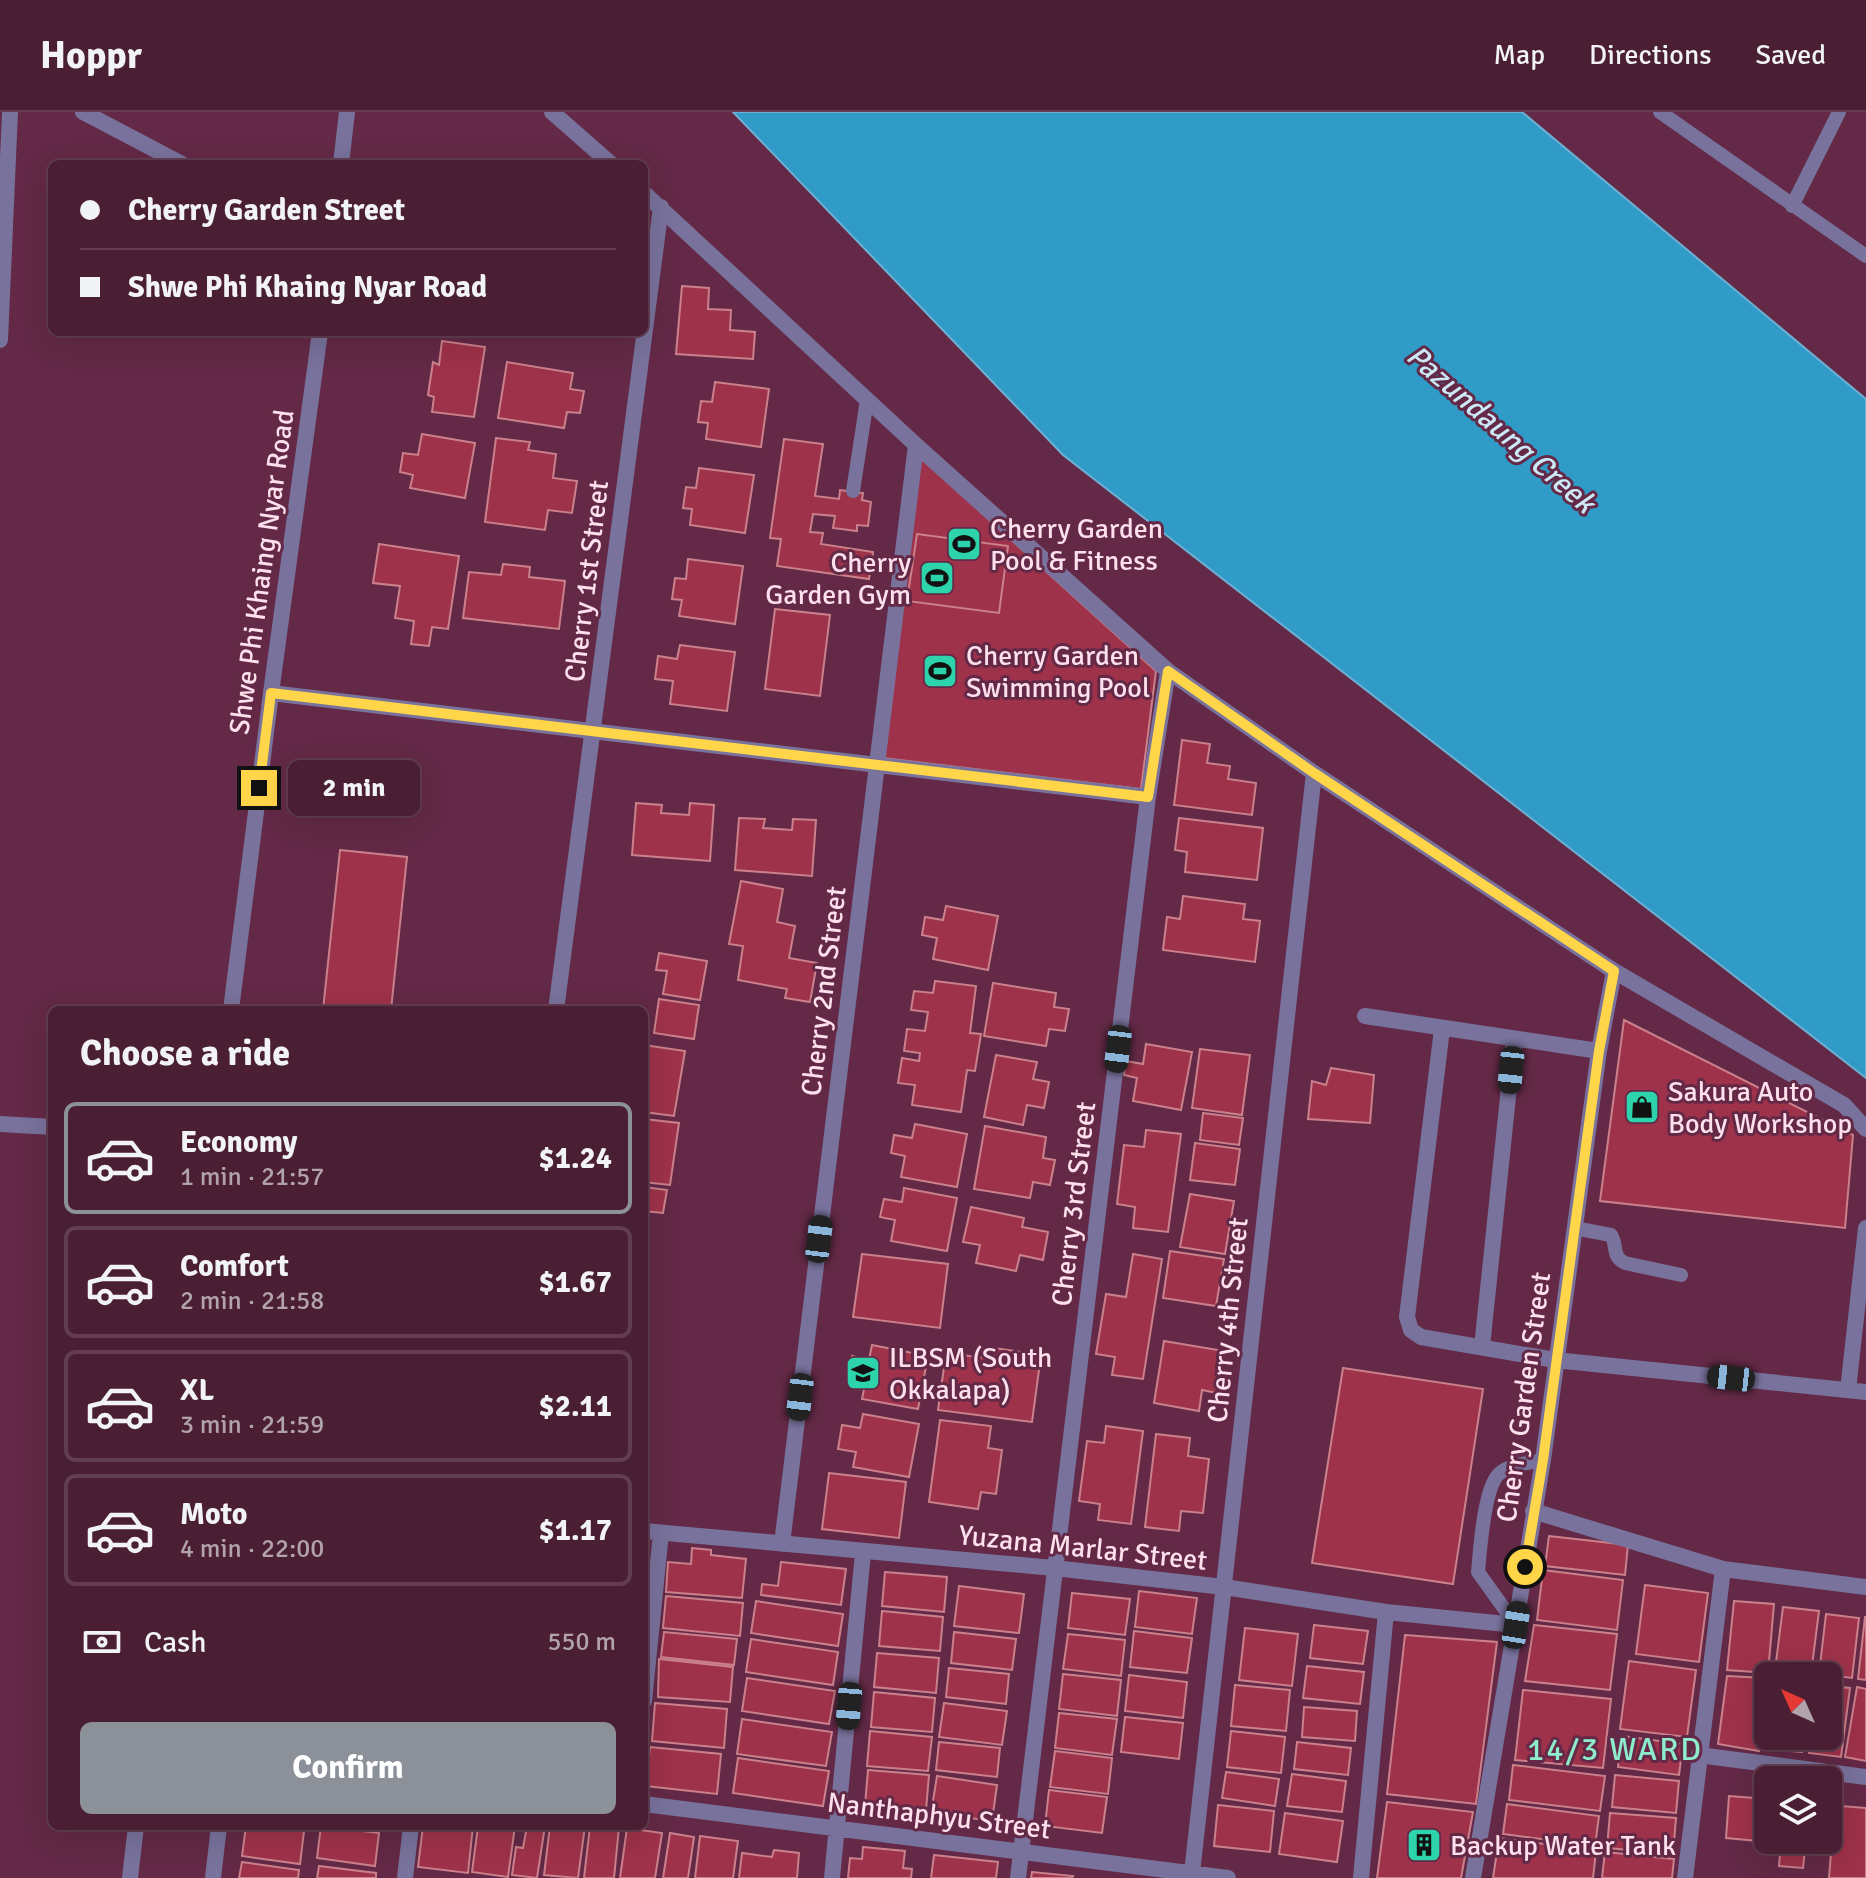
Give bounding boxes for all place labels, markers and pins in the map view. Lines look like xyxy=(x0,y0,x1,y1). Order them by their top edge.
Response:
place label: Cherry Garden Pool & Fitness xyxy=(990,512,1163,578)
sports icon: Cherry Garden Pool & Fitness xyxy=(945,525,983,563)
place label: Cherry Garden Gym xyxy=(765,546,911,612)
sports icon: Cherry Garden Gym xyxy=(918,559,956,597)
place label: Cherry Garden Swimming Pool xyxy=(966,639,1150,705)
sports icon: Cherry Garden Swimming Pool xyxy=(921,652,959,690)
place label: Sakura Auto Body Workshop xyxy=(1668,1075,1852,1141)
shop icon: Sakura Auto Body Workshop xyxy=(1623,1088,1661,1126)
place label: ILBSM (South Okkalapa) xyxy=(889,1341,1052,1407)
school or university icon: ILBSM (South Okkalapa) xyxy=(844,1354,882,1392)
building icon: Backup Water Tank xyxy=(1405,1826,1443,1864)
place label: Backup Water Tank xyxy=(1450,1829,1676,1863)

